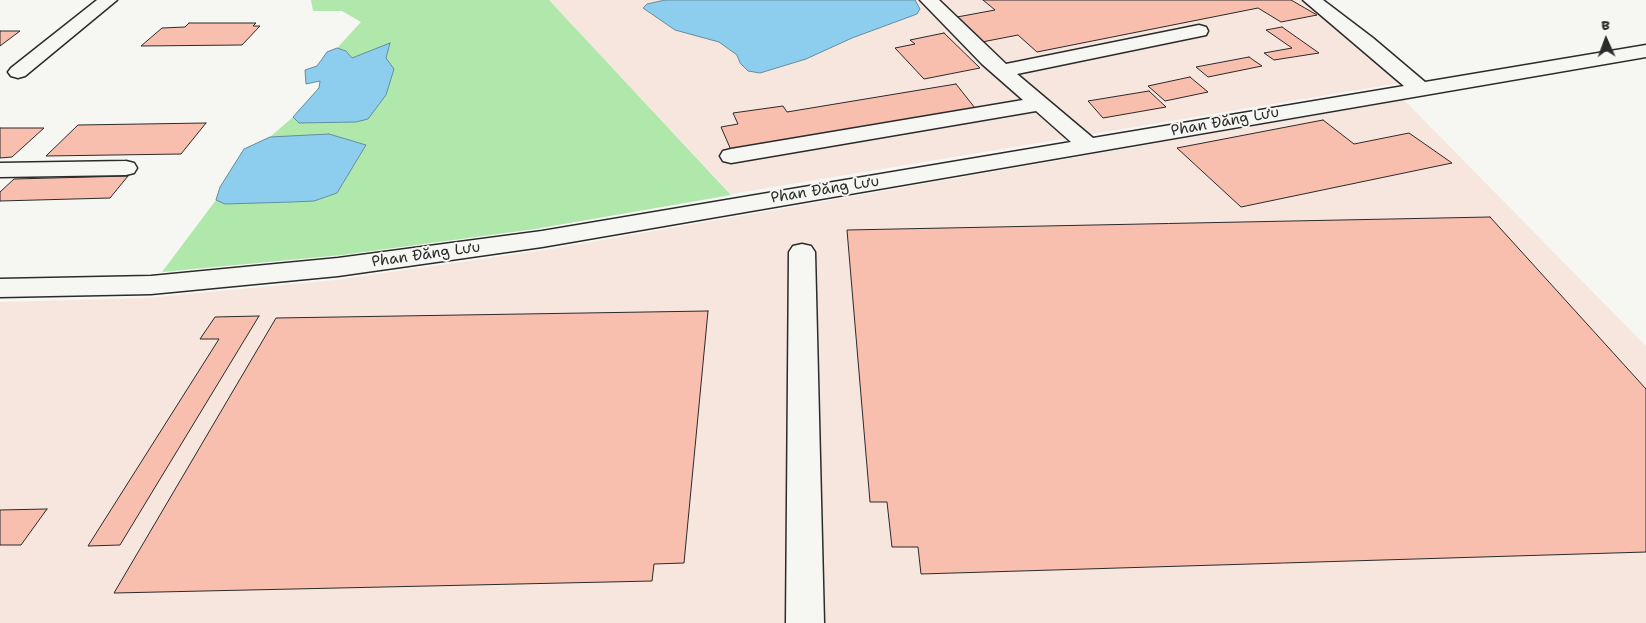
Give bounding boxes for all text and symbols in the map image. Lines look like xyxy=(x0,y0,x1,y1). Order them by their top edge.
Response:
north arrow xyxy=(1581,15,1631,65)
text: B xyxy=(1601,16,1610,34)
street label: Phan Đăng Lưu xyxy=(1169,104,1281,140)
street label: Phan Đăng Lưu xyxy=(769,173,881,207)
street label: Phan Đăng Lưu xyxy=(370,238,482,272)

